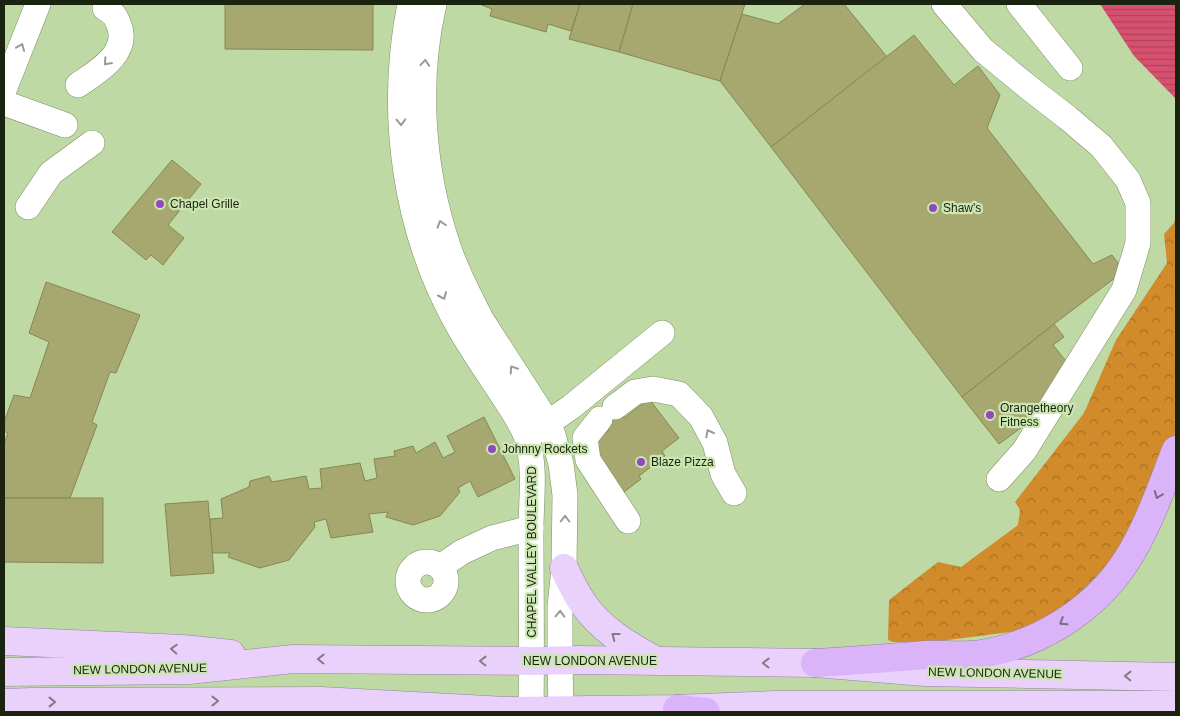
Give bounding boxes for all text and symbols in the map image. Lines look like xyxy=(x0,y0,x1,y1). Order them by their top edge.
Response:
one-way arrow xyxy=(15,43,25,52)
one-way arrow xyxy=(104,57,113,66)
one-way arrow xyxy=(419,59,430,67)
one-way arrow xyxy=(395,118,406,126)
place label: Chapel Grille xyxy=(170,197,240,211)
marker: Chapel Grille xyxy=(154,198,166,210)
place label: Shaw's xyxy=(943,201,981,215)
marker: Shaw's xyxy=(927,202,939,214)
one-way arrow xyxy=(437,221,447,229)
one-way arrow xyxy=(437,291,447,300)
one-way arrow xyxy=(510,366,519,375)
place label: Orangetheory Fitness xyxy=(1000,401,1073,429)
marker: Orangetheory Fitness xyxy=(984,409,996,421)
one-way arrow xyxy=(706,429,716,438)
place label: Johnny Rockets xyxy=(502,442,587,456)
marker: Johnny Rockets xyxy=(486,443,498,455)
place label: Blaze Pizza xyxy=(651,455,714,469)
marker: Blaze Pizza xyxy=(635,456,647,468)
street label: CHAPEL VALLEY BOULEVARD xyxy=(525,466,539,638)
one-way arrow xyxy=(1154,490,1165,499)
one-way arrow xyxy=(560,515,570,522)
one-way arrow xyxy=(555,610,565,618)
one-way arrow xyxy=(1059,616,1068,626)
one-way arrow xyxy=(611,632,620,641)
one-way arrow xyxy=(170,644,178,654)
one-way arrow xyxy=(316,654,324,664)
street label: NEW LONDON AVENUE xyxy=(523,654,657,668)
one-way arrow xyxy=(479,656,486,666)
one-way arrow xyxy=(762,657,770,668)
street label: NEW LONDON AVENUE xyxy=(73,661,207,677)
street label: NEW LONDON AVENUE xyxy=(928,665,1062,681)
one-way arrow xyxy=(1123,671,1131,681)
one-way arrow xyxy=(212,696,219,706)
one-way arrow xyxy=(49,697,57,707)

